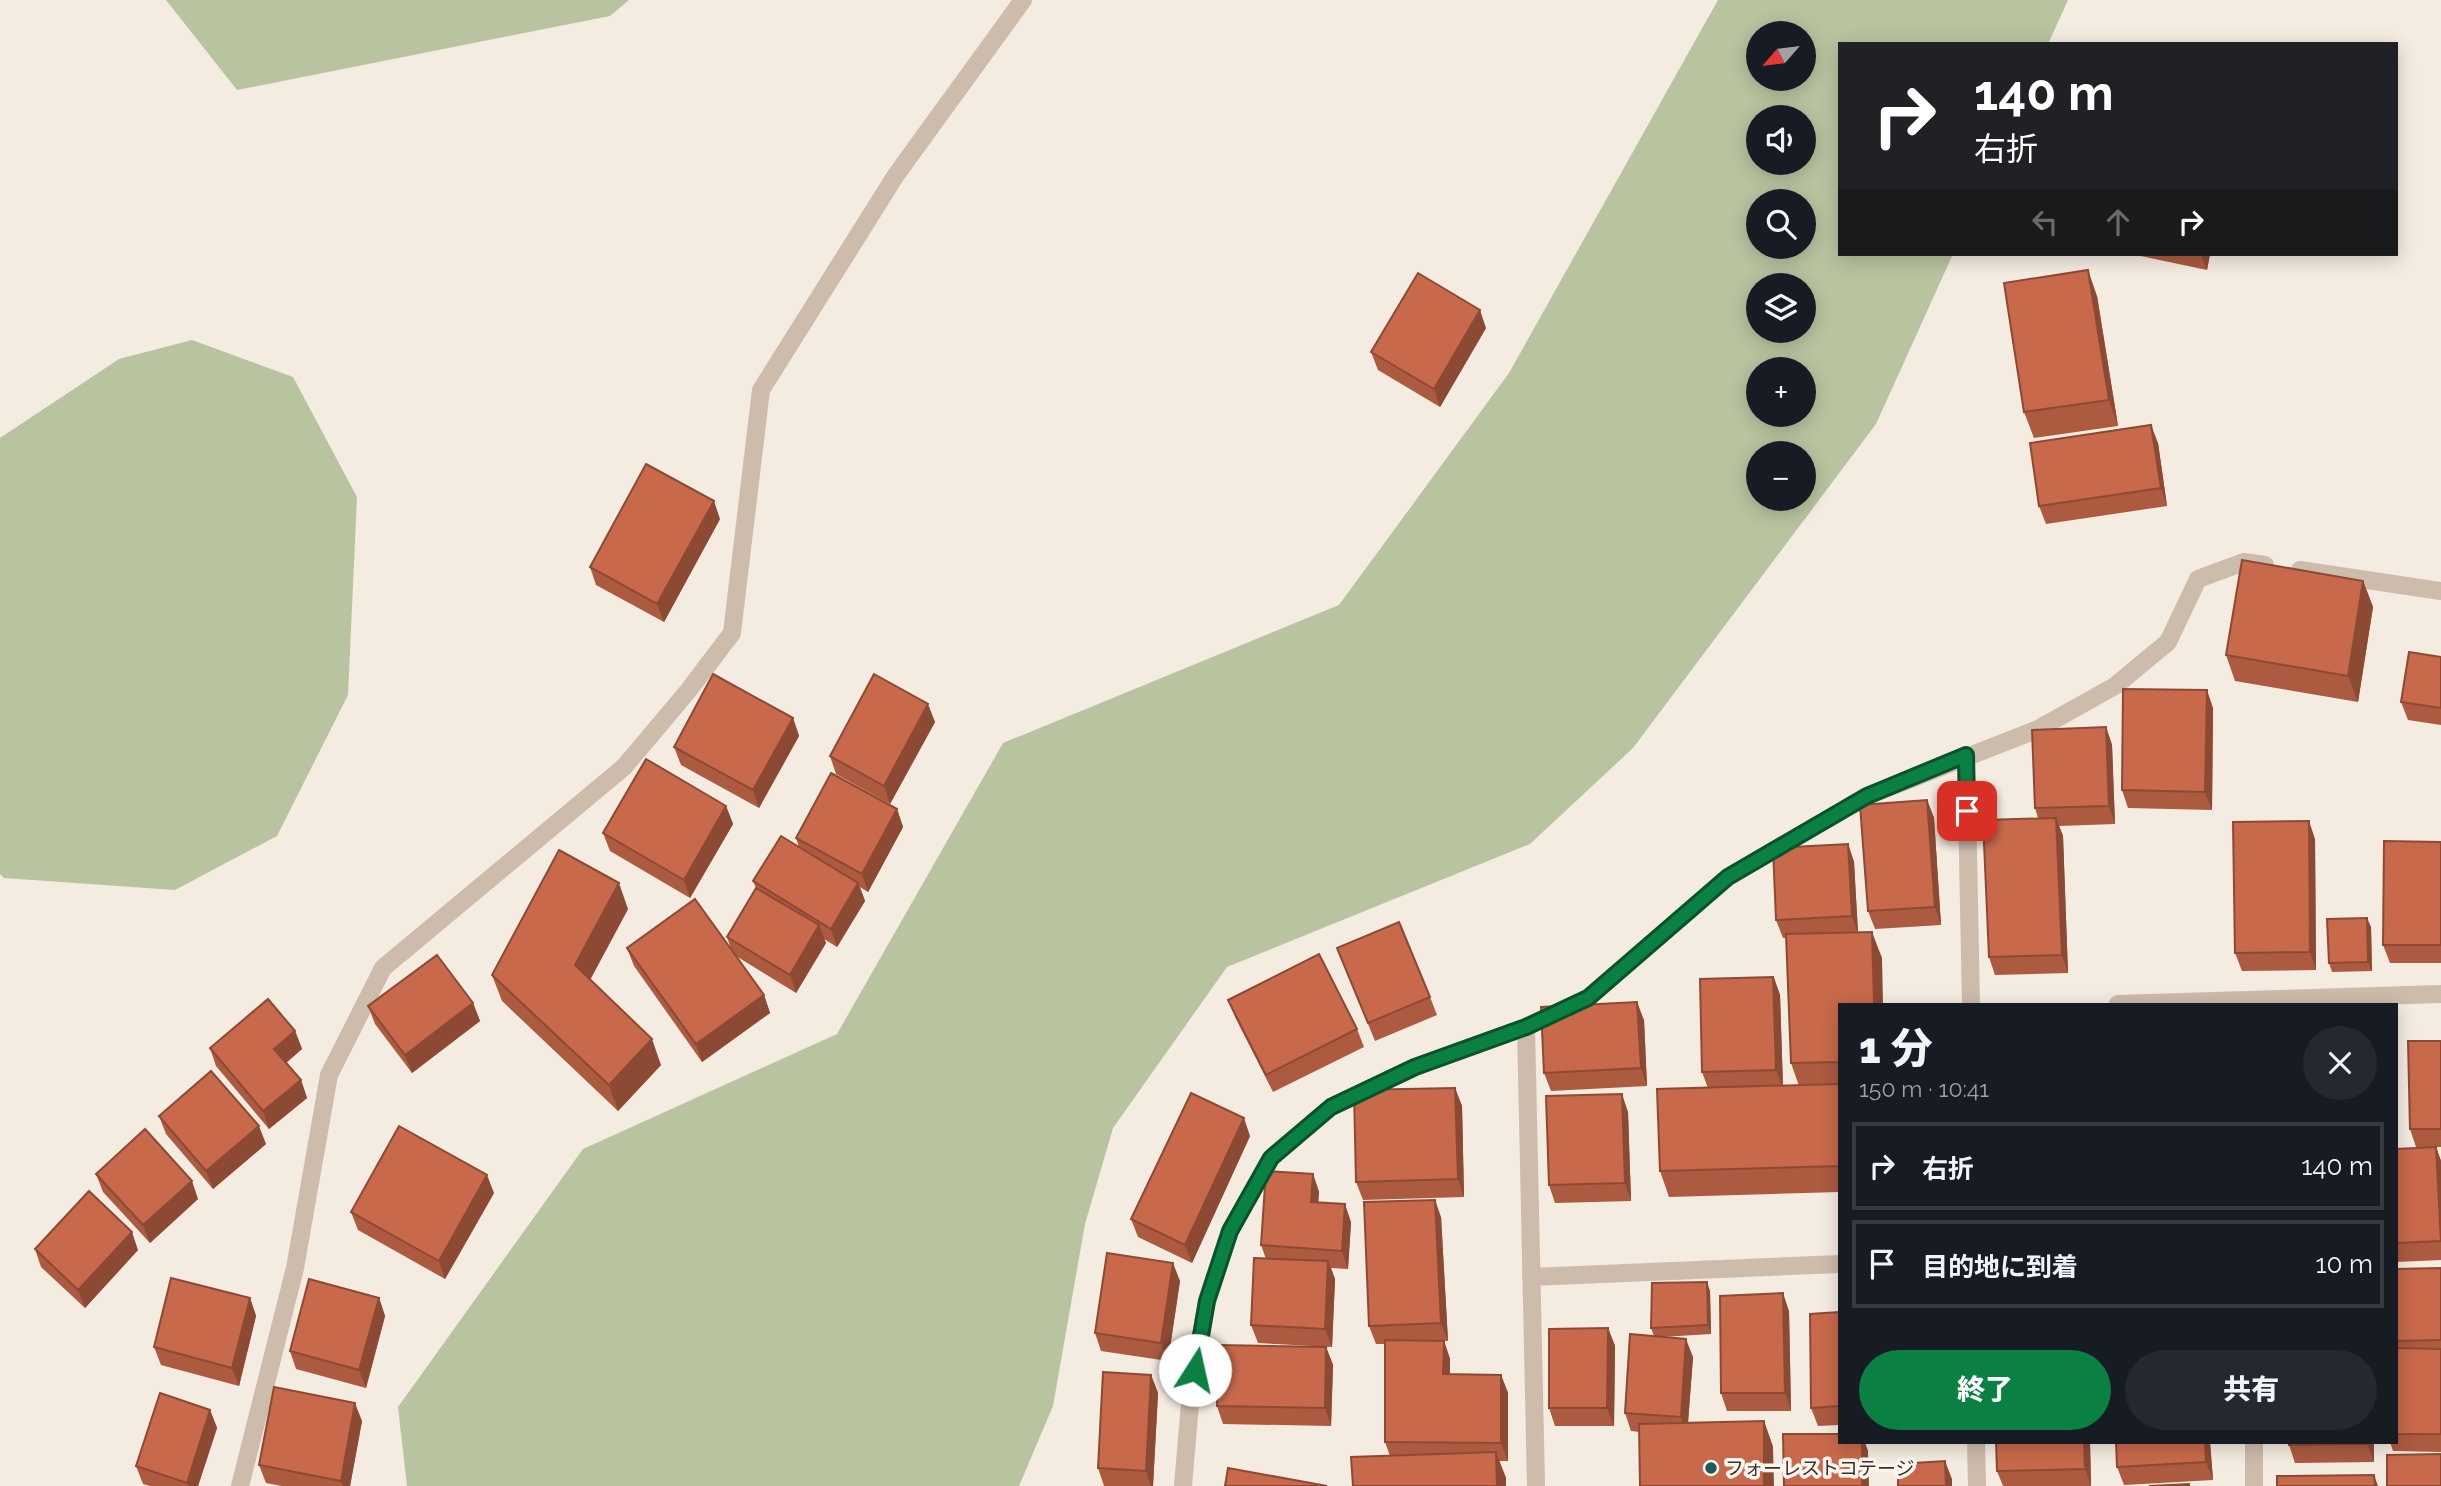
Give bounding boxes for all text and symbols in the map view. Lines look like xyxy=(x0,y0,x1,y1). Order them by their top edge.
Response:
north arrow xyxy=(1746,21,1816,91)
map controls xyxy=(1746,21,1816,511)
text: 140 m xyxy=(1974,64,2114,121)
icon: right xyxy=(1859,70,1950,161)
button: sound xyxy=(1746,105,1816,175)
text: 右折 xyxy=(1974,130,2038,167)
button: search xyxy=(1746,189,1816,259)
icon: left xyxy=(2026,203,2064,241)
icon: ahead xyxy=(2099,203,2137,241)
icon: right xyxy=(2172,203,2210,241)
button: layers xyxy=(1746,273,1816,343)
button: + xyxy=(1746,357,1816,427)
button: − xyxy=(1746,441,1816,511)
pin xyxy=(1937,781,1997,841)
icon: arrive xyxy=(1948,792,1986,830)
text: 1 分 xyxy=(1859,1024,1933,1073)
button: close xyxy=(2303,1026,2377,1100)
text: 150 m · 10:41 xyxy=(1859,1075,1989,1102)
icon: right xyxy=(1863,1147,1901,1185)
text: 140 m xyxy=(2301,1151,2373,1181)
text: 右折 xyxy=(1922,1154,1974,1184)
icon: arrive xyxy=(1863,1245,1901,1283)
text: 10 m xyxy=(2315,1249,2373,1279)
text: 目的地に到着 xyxy=(1922,1252,2078,1282)
position arrow xyxy=(1158,1333,1232,1407)
button: 終了 xyxy=(1859,1350,2111,1430)
button: 共有 xyxy=(2125,1350,2377,1430)
place label: フォーレストコテージ xyxy=(1725,1457,1915,1479)
marker: フォーレストコテージ xyxy=(1703,1460,1719,1476)

